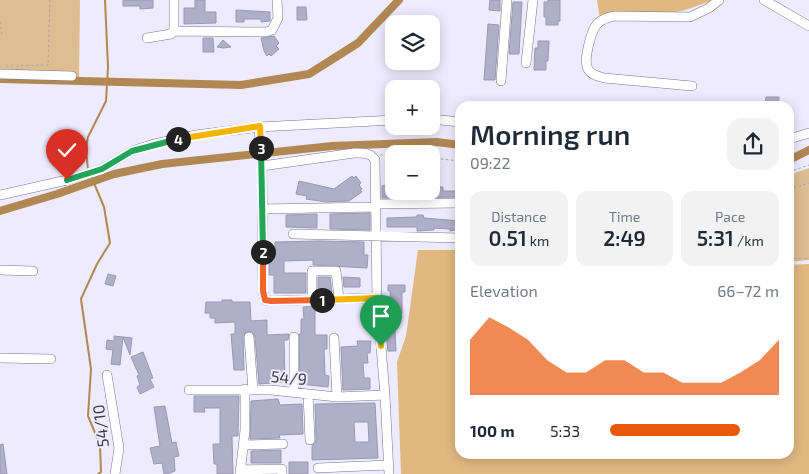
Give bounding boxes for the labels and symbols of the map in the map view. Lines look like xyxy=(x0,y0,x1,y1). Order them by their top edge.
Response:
pin: 4 xyxy=(166,126,190,152)
pin xyxy=(46,129,88,180)
pin: 3 xyxy=(248,136,274,160)
pin: 2 xyxy=(250,240,276,264)
pin: 1 xyxy=(310,288,334,312)
pin xyxy=(360,295,402,346)
street label: 54/9 xyxy=(270,366,308,388)
street label: 54/10 xyxy=(88,404,112,448)

